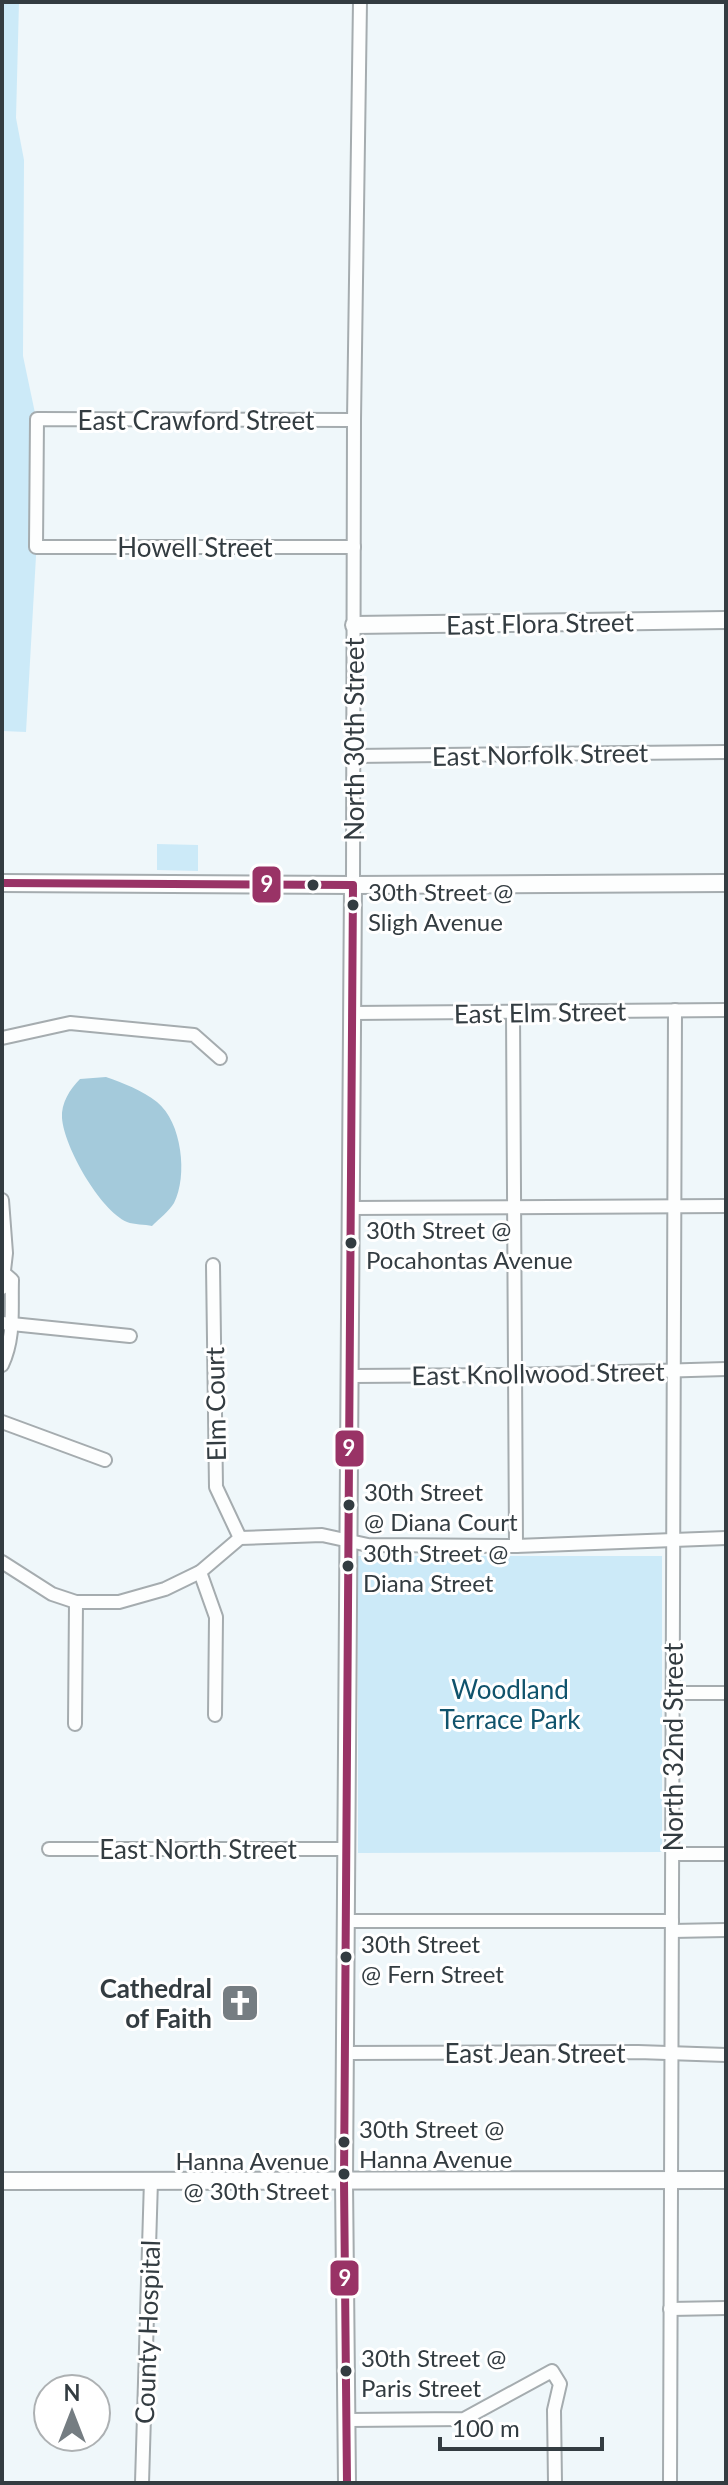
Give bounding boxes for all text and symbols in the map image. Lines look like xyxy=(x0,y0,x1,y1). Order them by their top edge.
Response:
street label: East Crawford Street xyxy=(78,404,315,436)
street label: Howell Street xyxy=(117,531,273,563)
street label: East Flora Street xyxy=(446,605,635,641)
street label: North 30th Street xyxy=(338,637,370,841)
street label: East Norfolk Street xyxy=(431,736,649,772)
line badge: 9 xyxy=(251,865,282,904)
text: 9 xyxy=(261,870,273,897)
unlabelled marker xyxy=(305,877,321,893)
place label: 30th Street @ Sligh Avenue xyxy=(368,877,513,936)
marker: 30th Street @ Sligh Avenue xyxy=(345,897,361,913)
street label: East Elm Street xyxy=(453,994,627,1030)
place label: 30th Street @ Pocahontas Avenue xyxy=(366,1215,573,1274)
marker: 30th Street @ Pocahontas Avenue xyxy=(343,1235,359,1251)
street label: Elm Court xyxy=(198,1346,232,1461)
street label: East Knollwood Street xyxy=(411,1355,666,1391)
line badge: 9 xyxy=(334,1429,365,1468)
text: 9 xyxy=(343,1434,355,1461)
place label: 30th Street @ Diana Court xyxy=(364,1477,518,1536)
marker: 30th Street @ Diana Court xyxy=(341,1497,357,1513)
place label: 30th Street @ Diana Street xyxy=(363,1538,508,1597)
marker: 30th Street @ Diana Street xyxy=(340,1558,356,1574)
street label: North 32nd Street xyxy=(657,1642,689,1851)
park label: Woodland Terrace Park xyxy=(440,1673,581,1735)
street label: East North Street xyxy=(99,1833,297,1865)
place label: 30th Street @ Fern Street xyxy=(361,1929,504,1988)
marker: 30th Street @ Fern Street xyxy=(338,1949,354,1965)
place label: Cathedral of Faith xyxy=(100,1972,212,2034)
church icon: Cathedral of Faith xyxy=(219,1982,261,2024)
street label: East Jean Street xyxy=(444,2037,626,2069)
place label: 30th Street @ Hanna Avenue xyxy=(359,2114,512,2173)
marker: 30th Street @ Hanna Avenue xyxy=(336,2134,352,2150)
place label: Hanna Avenue @ 30th Street xyxy=(176,2146,329,2205)
marker: Hanna Avenue @ 30th Street xyxy=(336,2166,352,2182)
street label: County Hospital xyxy=(128,2239,166,2425)
line badge: 9 xyxy=(329,2259,360,2297)
text: 9 xyxy=(339,2264,351,2291)
place label: 30th Street @ Paris Street xyxy=(361,2343,506,2402)
marker: 30th Street @ Paris Street xyxy=(338,2363,354,2379)
north arrow xyxy=(32,2373,112,2453)
text: N xyxy=(64,2379,80,2406)
scale bar xyxy=(440,2401,602,2451)
text: 100 m xyxy=(452,2413,520,2442)

